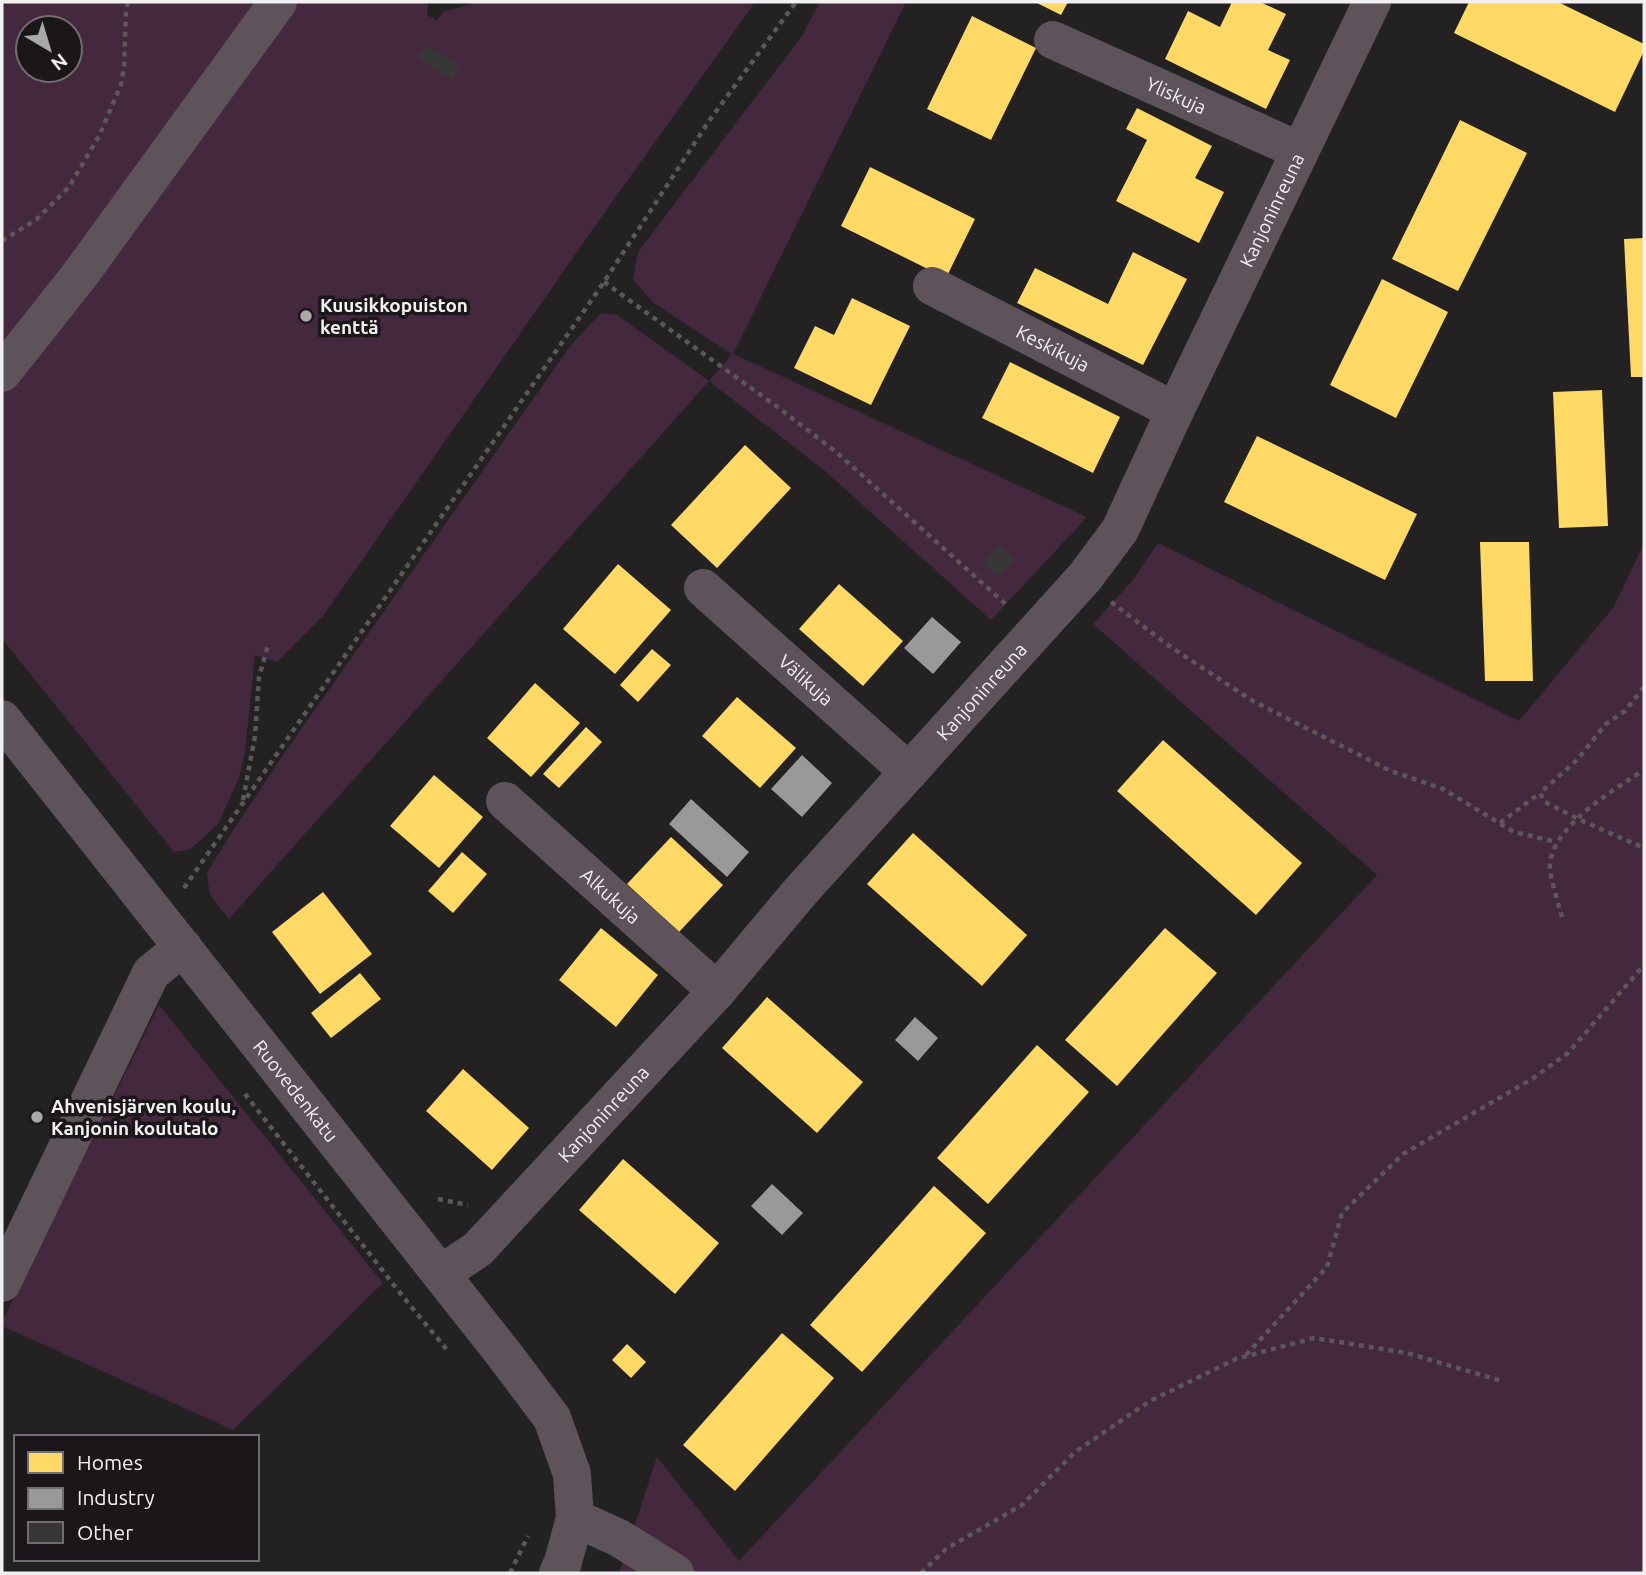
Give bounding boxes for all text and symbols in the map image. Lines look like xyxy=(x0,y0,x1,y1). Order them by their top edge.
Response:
north arrow xyxy=(14,14,84,84)
text: N xyxy=(47,49,72,75)
street label: Yliskuja xyxy=(1143,72,1210,118)
street label: Kanjoninreuna xyxy=(1235,150,1308,271)
place label: Kuusikkopuiston kenttä xyxy=(320,294,468,338)
marker: Kuusikkopuiston kenttä xyxy=(298,308,314,324)
street label: Keskikuja xyxy=(1013,320,1093,376)
street label: Kanjoninreuna xyxy=(932,638,1031,745)
street label: Välikuja xyxy=(774,650,838,710)
street label: Alkukuja xyxy=(576,863,645,928)
street label: Ruovedenkatu xyxy=(249,1036,343,1146)
street label: Kanjoninreuna xyxy=(553,1061,653,1167)
place label: Ahvenisjärven koulu, Kanjonin koulutalo xyxy=(51,1095,236,1139)
marker: Ahvenisjärven koulu, Kanjonin koulutalo xyxy=(29,1109,45,1125)
legend xyxy=(14,1435,259,1561)
text: Homes xyxy=(77,1450,143,1474)
text: Industry xyxy=(77,1485,155,1509)
text: Other xyxy=(77,1520,133,1544)

